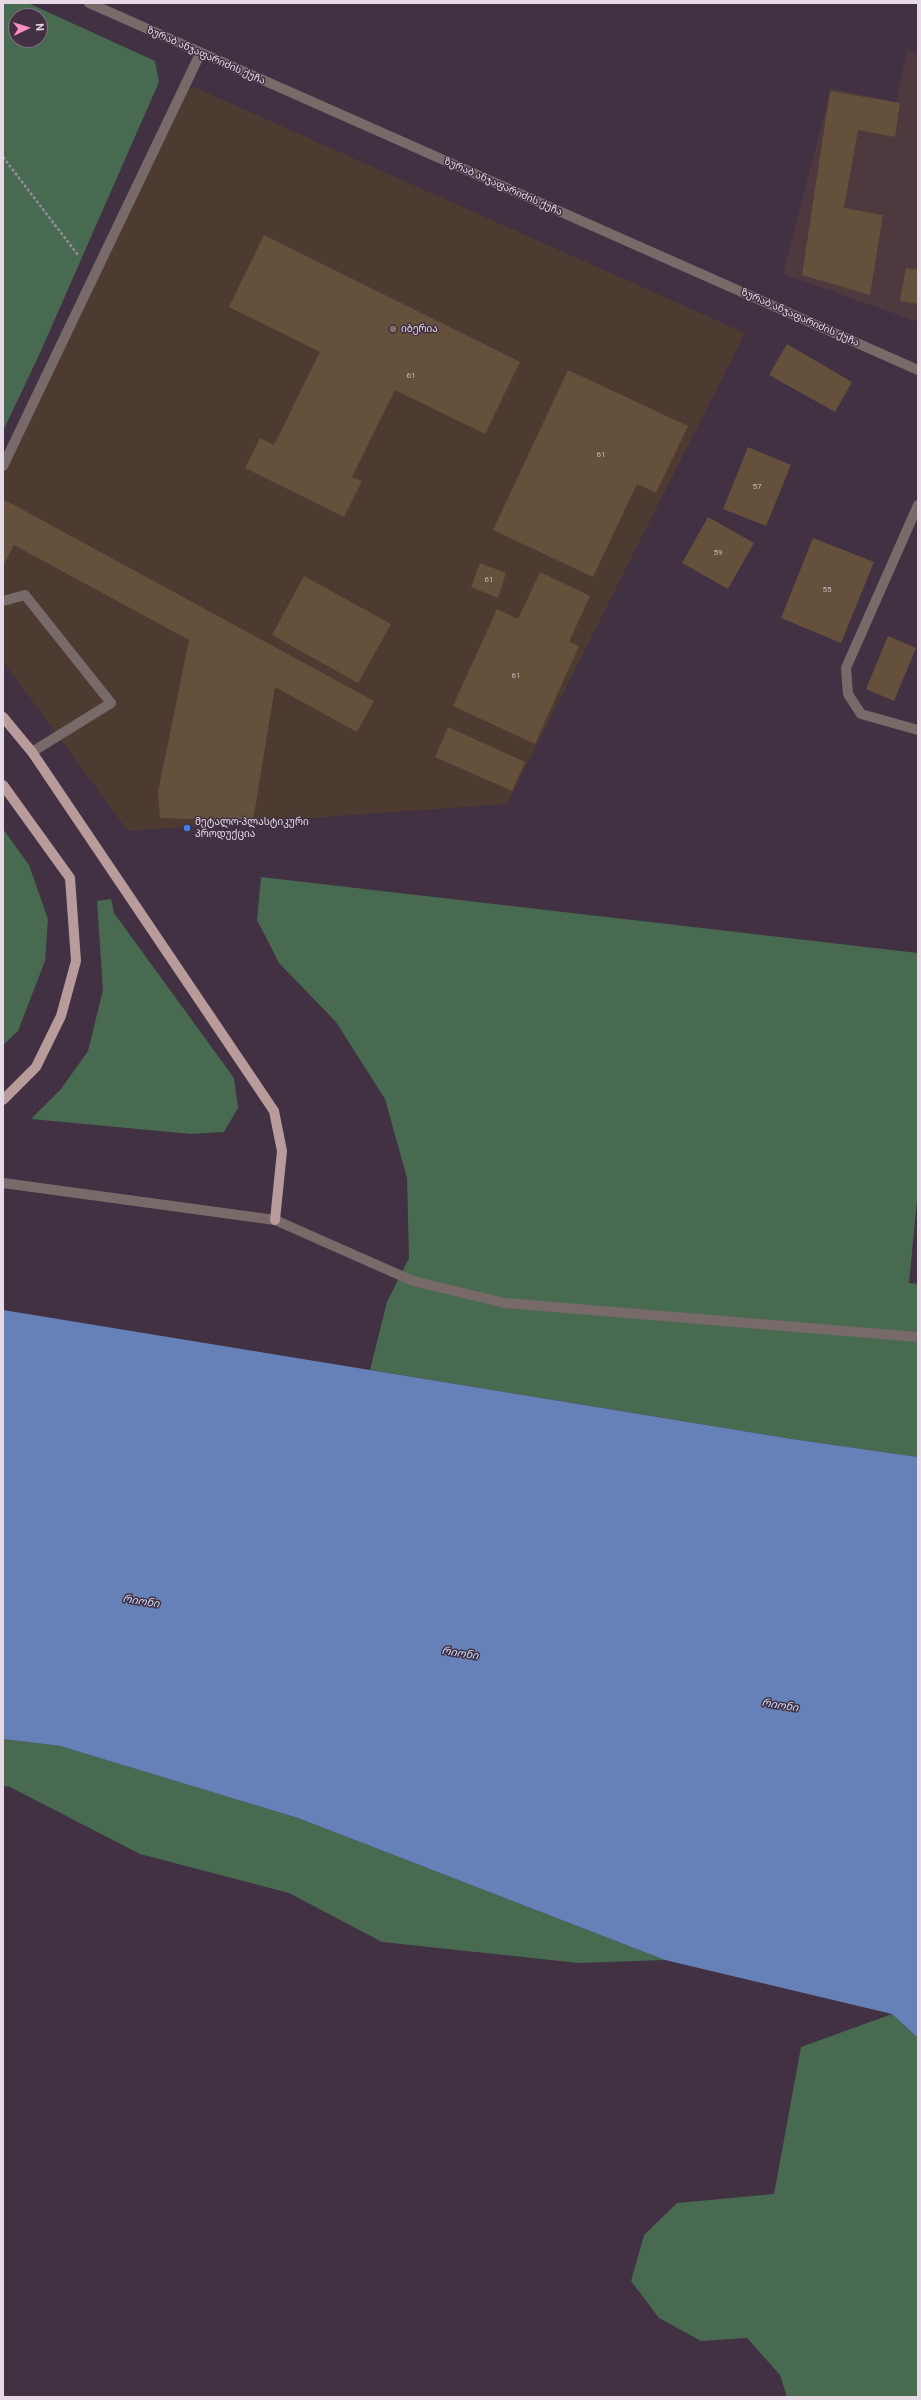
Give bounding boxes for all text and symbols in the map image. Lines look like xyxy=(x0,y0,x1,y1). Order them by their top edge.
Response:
north arrow xyxy=(8,8,48,48)
text: N xyxy=(33,23,46,32)
street label: ზურაბ ანჯაფარიძის ქუჩა xyxy=(145,24,267,88)
street label: ზურაბ ანჯაფარიძის ქუჩა xyxy=(442,155,564,219)
street label: ზურაბ ანჯაფარიძის ქუჩა xyxy=(739,286,861,350)
place label: იბერია xyxy=(401,323,438,335)
marker: იბერია xyxy=(388,324,398,334)
house number: 61 xyxy=(407,371,415,381)
house number: 61 xyxy=(597,450,605,460)
house number: 57 xyxy=(753,482,761,492)
house number: 59 xyxy=(714,548,722,558)
house number: 61 xyxy=(485,575,493,585)
house number: 55 xyxy=(823,585,831,595)
house number: 61 xyxy=(512,671,520,681)
place label: მეტალო-პლასტიკური პროდუქცია xyxy=(195,816,309,840)
marker: მეტალო-პლასტიკური პროდუქცია xyxy=(182,823,192,833)
water label: რიონი xyxy=(122,1593,160,1611)
water label: რიონი xyxy=(441,1645,479,1663)
water label: რიონი xyxy=(761,1697,799,1715)

